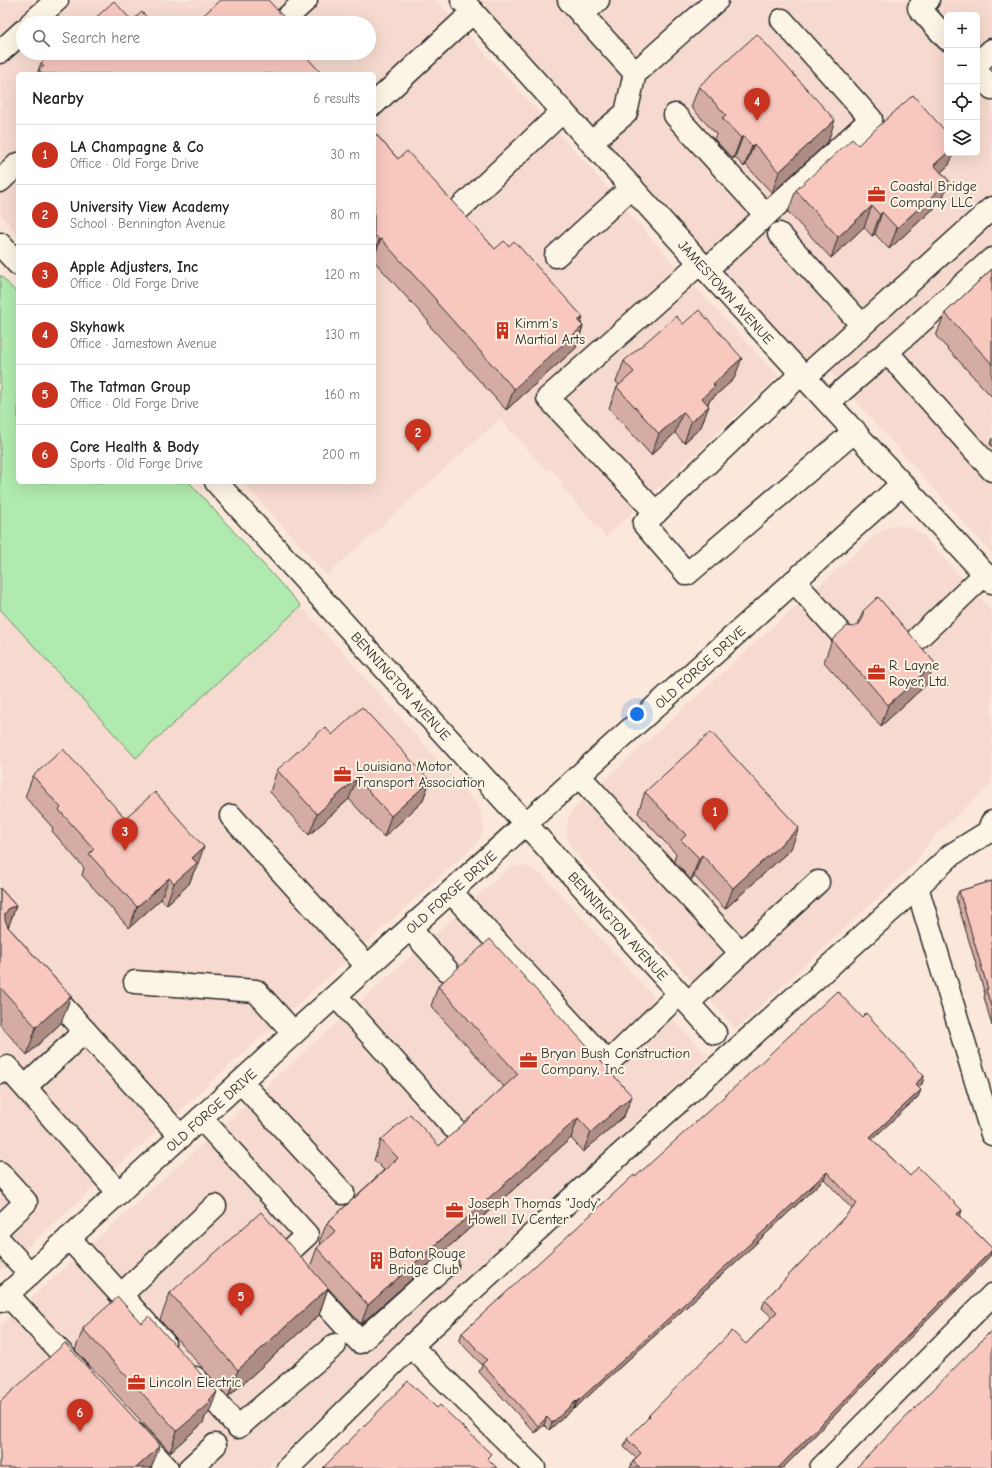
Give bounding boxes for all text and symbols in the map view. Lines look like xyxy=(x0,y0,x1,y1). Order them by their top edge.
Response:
map controls xyxy=(944,12,980,156)
button: + xyxy=(944,12,980,48)
search box xyxy=(16,16,376,60)
icon: search xyxy=(30,27,52,49)
text: Search here xyxy=(62,29,140,47)
button: − xyxy=(944,48,980,84)
button: locate xyxy=(944,84,980,120)
pin: 4 xyxy=(744,88,770,121)
text: Nearby xyxy=(32,89,83,108)
text: 6 results xyxy=(313,91,360,106)
button: layers xyxy=(944,120,980,156)
text: LA Champagne & Co xyxy=(70,138,204,156)
text: 1 xyxy=(42,147,48,162)
text: 30 m xyxy=(330,147,360,162)
text: Office · Old Forge Drive xyxy=(70,156,199,171)
place label: Coastal Bridge Company LLC xyxy=(890,178,977,211)
office icon: Coastal Bridge Company LLC xyxy=(867,184,887,204)
text: University View Academy xyxy=(70,198,229,216)
text: 2 xyxy=(42,207,48,222)
text: 80 m xyxy=(330,207,360,222)
text: School · Bennington Avenue xyxy=(70,216,225,231)
street label: JAMESTOWN AVENUE xyxy=(674,237,777,348)
text: Apple Adjusters, Inc xyxy=(70,258,198,276)
text: 3 xyxy=(42,267,48,282)
text: 120 m xyxy=(325,267,360,282)
text: Office · Old Forge Drive xyxy=(70,276,199,291)
place label: Kimm's Martial Arts xyxy=(515,315,585,348)
text: Skyhawk xyxy=(70,318,125,336)
building icon: Kimm's Martial Arts xyxy=(492,321,512,341)
text: 4 xyxy=(42,327,48,342)
text: 130 m xyxy=(325,327,360,342)
text: Office · Jamestown Avenue xyxy=(70,336,217,351)
text: The Tatman Group xyxy=(70,378,191,396)
text: 5 xyxy=(42,387,48,402)
text: 160 m xyxy=(325,387,360,402)
text: Office · Old Forge Drive xyxy=(70,396,199,411)
pin: 2 xyxy=(405,419,431,452)
text: Core Health & Body xyxy=(70,438,199,456)
text: 6 xyxy=(42,447,48,462)
text: 200 m xyxy=(322,447,360,462)
text: Sports · Old Forge Drive xyxy=(70,456,203,471)
street label: OLD FORGE DRIVE xyxy=(651,622,749,713)
street label: BENNINGTON AVENUE xyxy=(347,628,454,744)
place label: R. Layne Royer, Ltd. xyxy=(889,657,949,690)
office icon: R. Layne Royer, Ltd. xyxy=(866,663,886,683)
your location xyxy=(627,704,647,724)
place label: Louisiana Motor Transport Association xyxy=(356,758,485,791)
office icon: Louisiana Motor Transport Association xyxy=(333,764,353,784)
pin: 1 xyxy=(702,798,728,831)
pin: 3 xyxy=(112,818,138,851)
street label: OLD FORGE DRIVE xyxy=(402,847,500,938)
street label: BENNINGTON AVENUE xyxy=(564,868,671,984)
place label: Bryan Bush Construction Company, Inc xyxy=(541,1045,690,1078)
office icon: Bryan Bush Construction Company, Inc xyxy=(518,1051,538,1071)
street label: OLD FORGE DRIVE xyxy=(162,1065,260,1156)
place label: Joseph Thomas "Jody" Howell IV Center xyxy=(468,1195,601,1228)
office icon: Joseph Thomas "Jody" Howell IV Center xyxy=(445,1201,465,1221)
place label: Baton Rouge Bridge Club xyxy=(389,1245,466,1278)
building icon: Baton Rouge Bridge Club xyxy=(366,1251,386,1271)
pin: 5 xyxy=(228,1283,254,1316)
office icon: Lincoln Electric xyxy=(126,1372,146,1392)
place label: Lincoln Electric xyxy=(149,1374,242,1391)
pin: 6 xyxy=(67,1399,93,1432)

